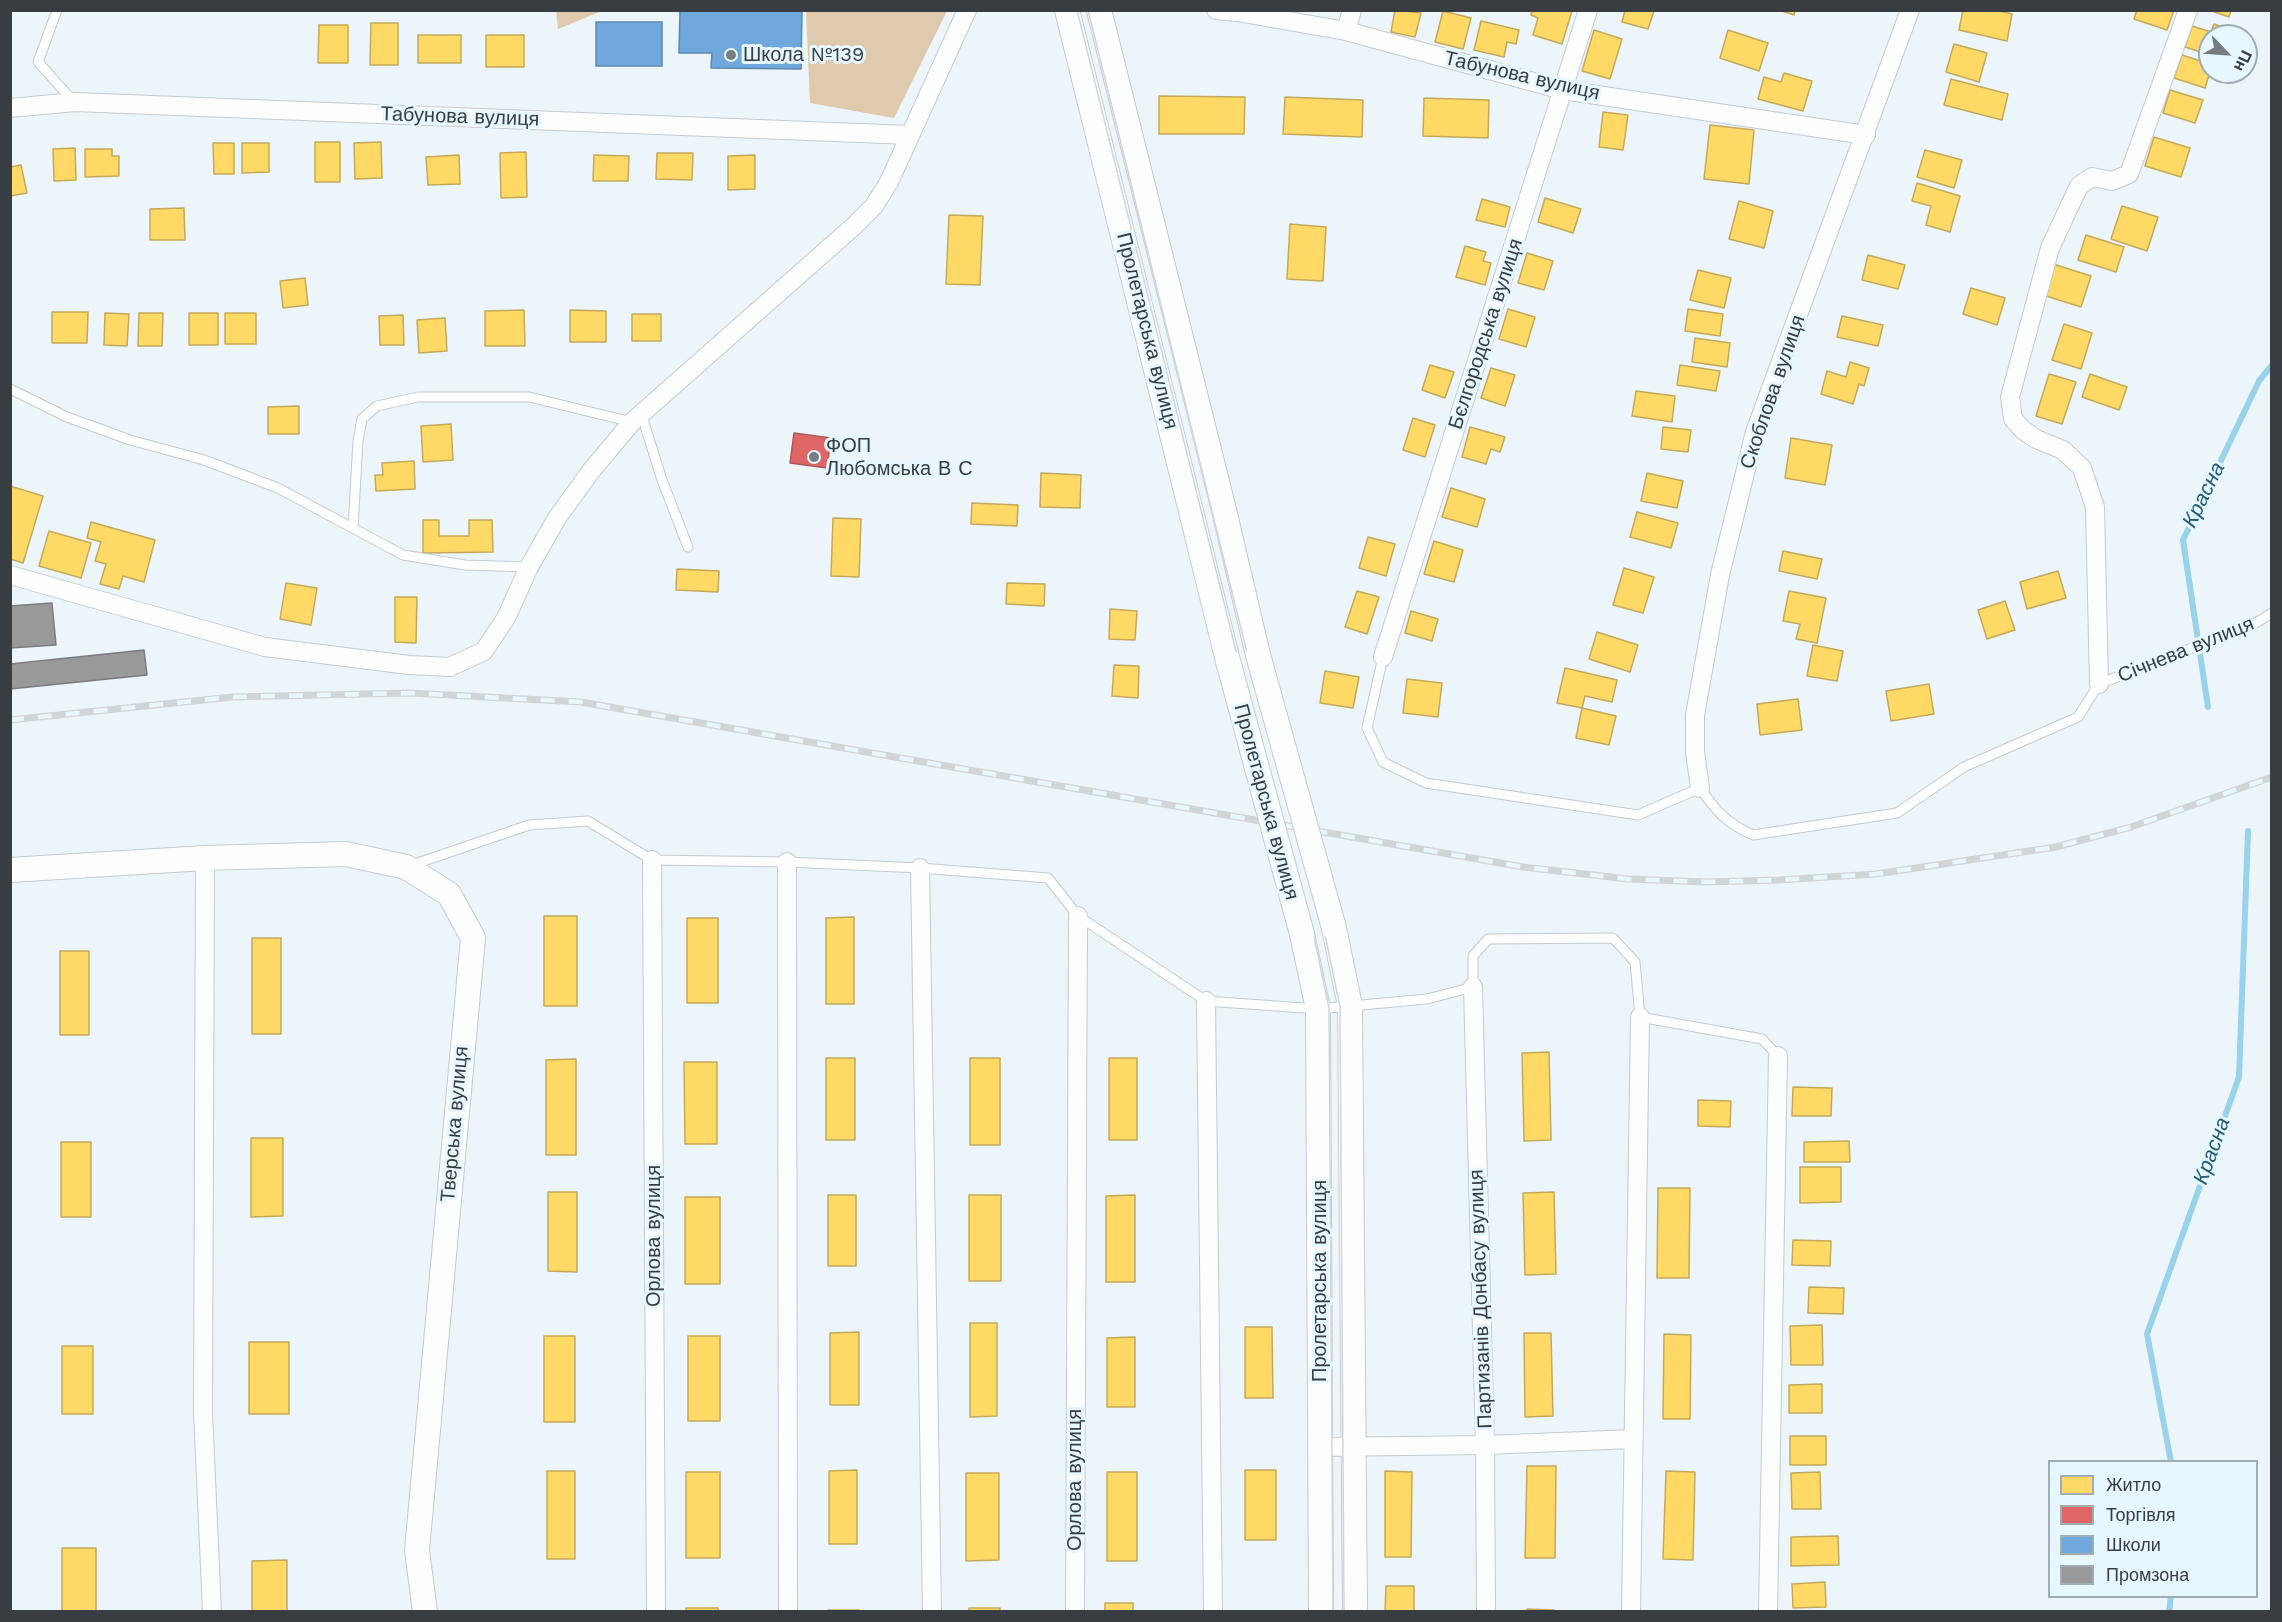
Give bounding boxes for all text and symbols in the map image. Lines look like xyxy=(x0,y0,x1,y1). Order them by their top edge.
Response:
north arrow xyxy=(2198,24,2258,84)
place label: Школа №139 xyxy=(743,43,864,67)
street label: Табунова вулиця xyxy=(1442,46,1602,106)
text: Пн xyxy=(2230,47,2256,75)
marker: Школа №139 xyxy=(724,48,738,62)
street label: Табунова вулиця xyxy=(380,102,540,132)
street label: Пролетарська вулиця xyxy=(1111,230,1183,432)
street label: Бєлгородська вулиця xyxy=(1444,236,1528,432)
street label: Скоблова вулиця xyxy=(1735,312,1811,472)
place label: ФОП Любомська В С xyxy=(826,434,973,481)
marker: ФОП Любомська В С xyxy=(807,450,821,464)
water label: Красна xyxy=(2177,458,2231,532)
street label: Січнева вулиця xyxy=(2114,612,2258,688)
street label: Пролетарська вулиця xyxy=(1228,701,1304,903)
street label: Тверська вулиця xyxy=(436,1045,474,1203)
water label: Красна xyxy=(2188,1114,2236,1188)
street label: Орлова вулиця xyxy=(642,1165,666,1307)
street label: Партизанів Донбасу вулиця xyxy=(1464,1169,1498,1429)
street label: Пролетарська вулиця xyxy=(1308,1180,1332,1382)
street label: Орлова вулиця xyxy=(1063,1409,1087,1551)
legend xyxy=(2048,1460,2258,1598)
text: Житло xyxy=(2106,1474,2161,1495)
text: Торгівля xyxy=(2106,1504,2176,1525)
text: Школи xyxy=(2106,1534,2161,1555)
text: Промзона xyxy=(2106,1564,2189,1585)

